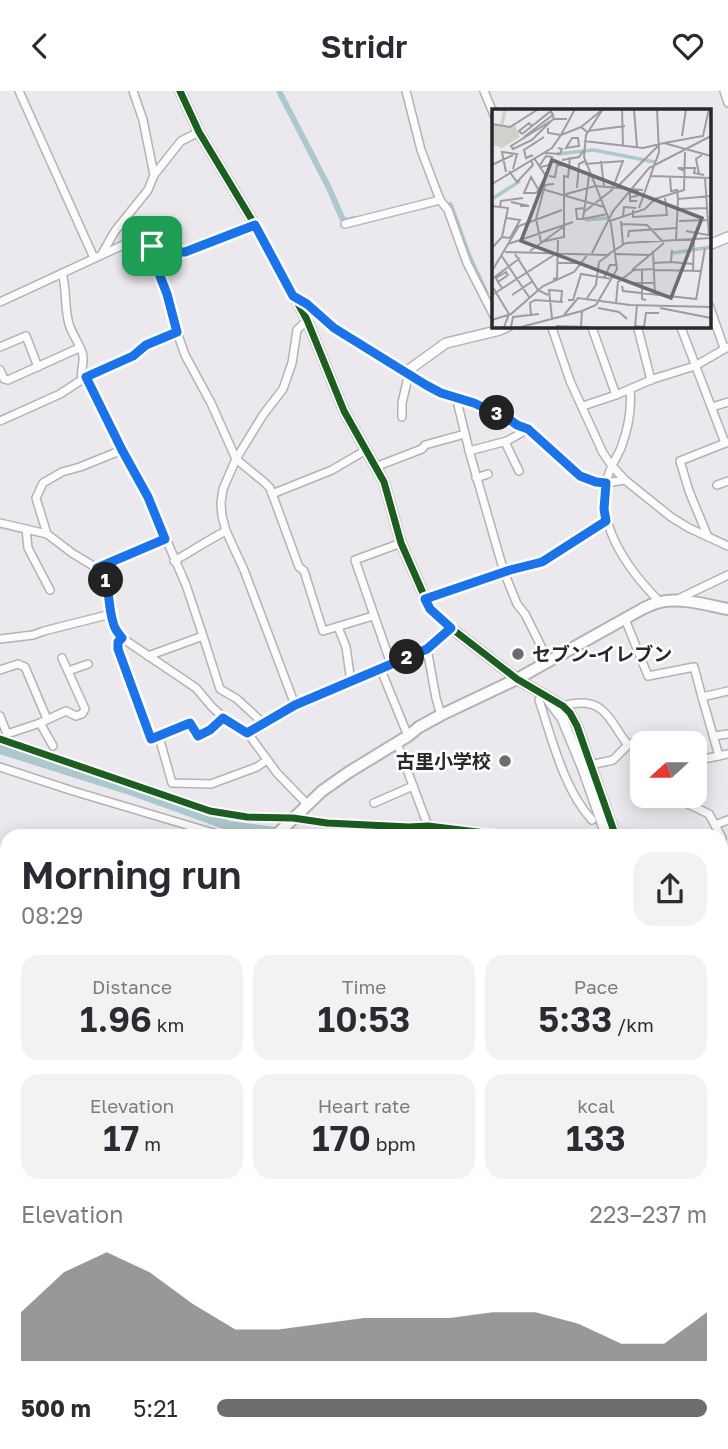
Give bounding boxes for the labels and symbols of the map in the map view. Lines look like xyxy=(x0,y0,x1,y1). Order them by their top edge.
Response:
inset map xyxy=(492,109,710,327)
pin xyxy=(122,216,182,276)
pin: 3 xyxy=(480,395,514,431)
pin: 1 xyxy=(88,563,124,597)
pin: 2 xyxy=(390,639,424,675)
place label: セブン-イレブン xyxy=(532,642,672,665)
marker: セブン-イレブン xyxy=(510,646,526,662)
north arrow xyxy=(630,731,707,809)
place label: 古里小学校 xyxy=(396,749,491,772)
marker: 古里小学校 xyxy=(497,753,513,769)

